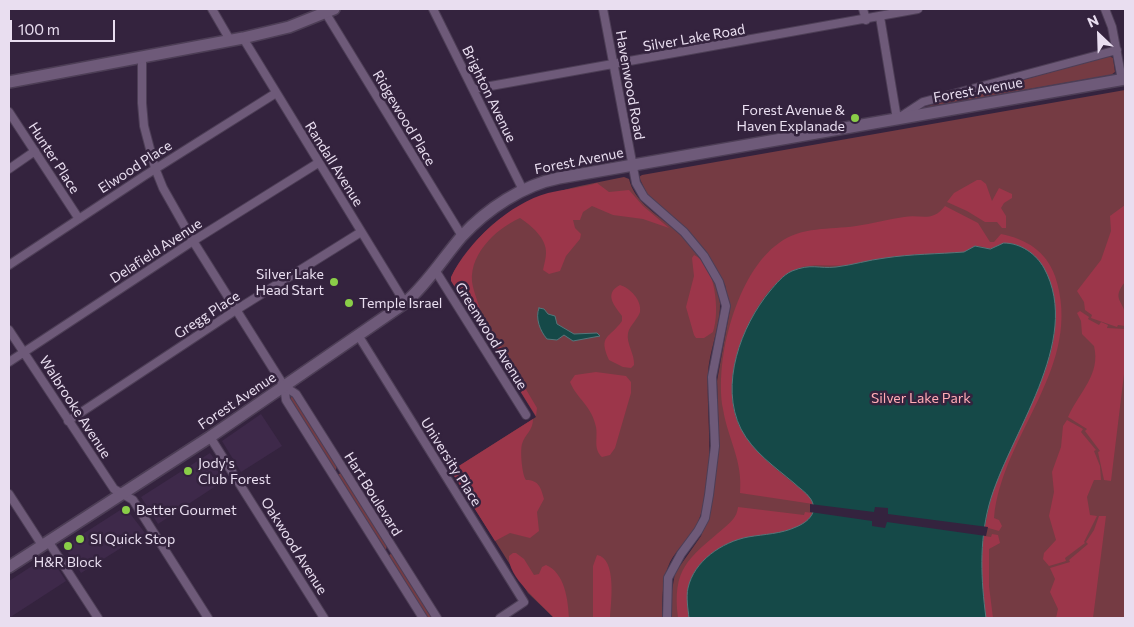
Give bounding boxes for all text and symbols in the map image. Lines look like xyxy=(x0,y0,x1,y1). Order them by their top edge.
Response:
scale bar xyxy=(12,10,118,42)
north arrow xyxy=(1074,10,1124,60)
text: N xyxy=(1084,11,1101,31)
text: 100 m xyxy=(18,20,60,38)
street label: Silver Lake Road xyxy=(642,21,746,55)
street label: Havenwood Road xyxy=(612,29,648,141)
street label: Brighton Avenue xyxy=(458,43,520,145)
street label: Ridgewood Place xyxy=(369,67,439,169)
street label: Forest Avenue xyxy=(932,74,1024,106)
place label: Forest Avenue & Haven Explanade xyxy=(737,102,845,134)
marker: Forest Avenue & Haven Explanade xyxy=(849,112,861,124)
street label: Hunter Place xyxy=(25,119,83,197)
street label: Randall Avenue xyxy=(301,119,367,209)
street label: Elwood Place xyxy=(95,137,175,197)
street label: Forest Avenue xyxy=(533,144,625,178)
street label: Delafield Avenue xyxy=(107,215,205,287)
place label: Silver Lake Head Start xyxy=(256,266,324,298)
marker: Silver Lake Head Start xyxy=(328,276,340,288)
street label: Greenwood Avenue xyxy=(451,279,531,393)
street label: Gregg Place xyxy=(171,288,243,342)
place label: Temple Israel xyxy=(359,295,442,311)
marker: Temple Israel xyxy=(343,297,355,309)
street label: Walbrooke Avenue xyxy=(36,353,114,461)
street label: Forest Avenue xyxy=(195,369,279,433)
park label: Silver Lake Park xyxy=(871,390,971,406)
street label: University Place xyxy=(417,415,485,509)
street label: Hart Boulevard xyxy=(341,449,405,539)
place label: Jody's Club Forest xyxy=(198,455,271,488)
marker: Jody's Club Forest xyxy=(182,465,194,477)
street label: Oakwood Avenue xyxy=(257,494,331,598)
place label: Better Gourmet xyxy=(136,502,237,518)
marker: Better Gourmet xyxy=(120,504,132,516)
place label: SI Quick Stop xyxy=(90,531,175,547)
marker: SI Quick Stop xyxy=(74,533,86,545)
marker: H&R Block xyxy=(62,540,74,552)
place label: H&R Block xyxy=(34,554,102,570)

